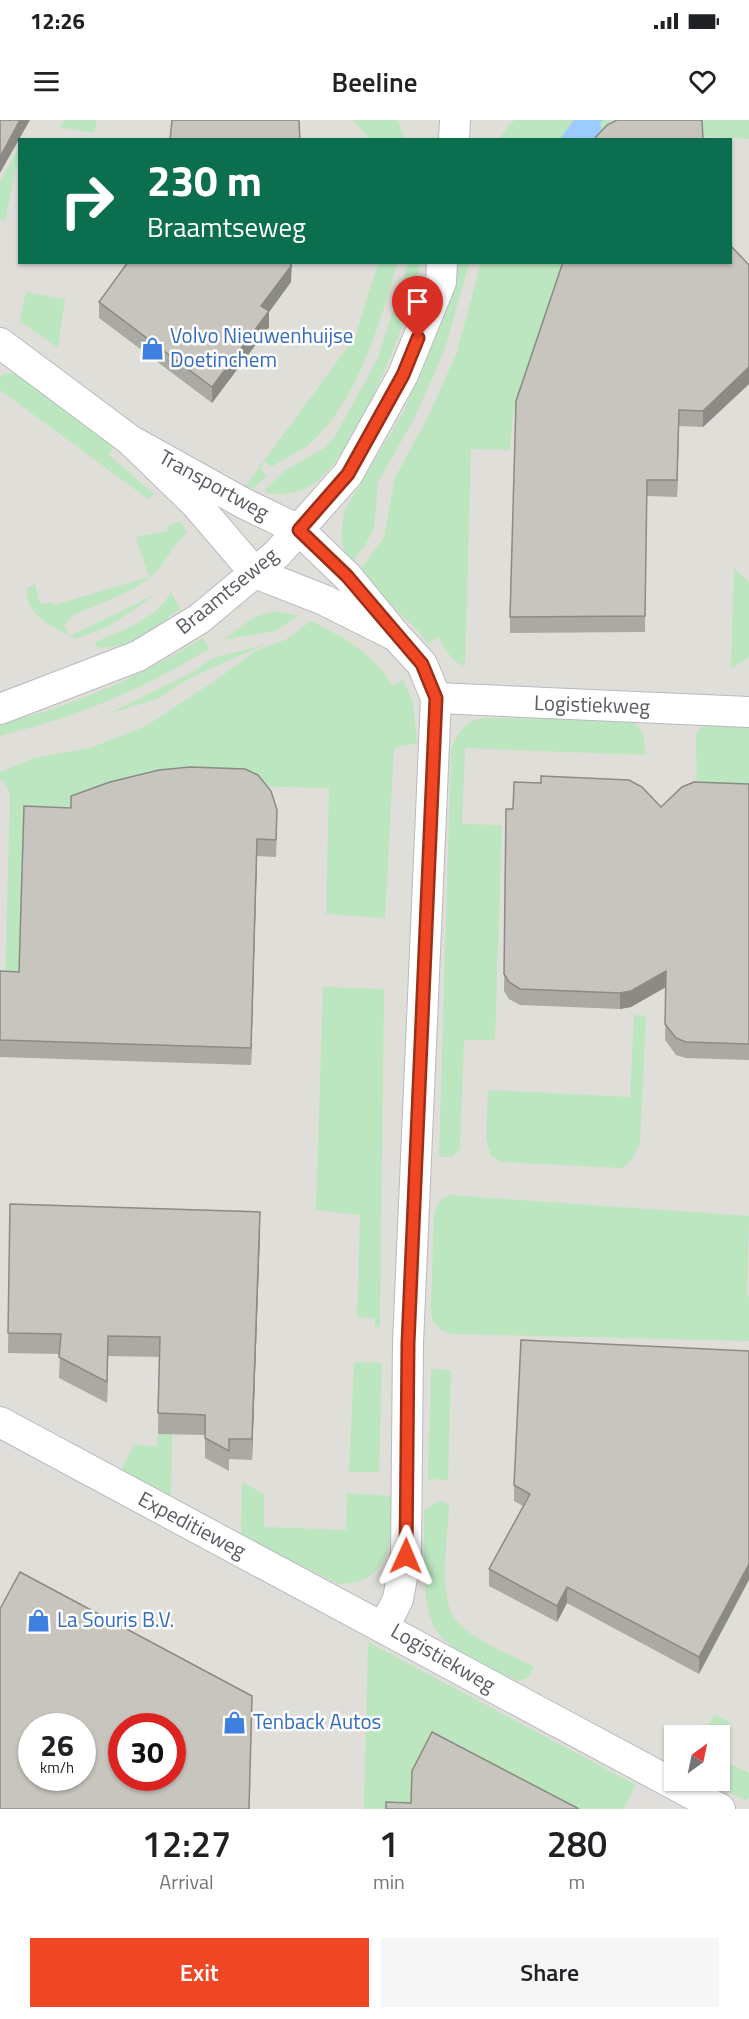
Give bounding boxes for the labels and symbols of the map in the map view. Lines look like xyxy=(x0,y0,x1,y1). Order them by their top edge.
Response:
pin xyxy=(392,276,443,338)
place label: Volvo Nieuwenhuijse Doetinchem xyxy=(170,319,353,375)
shop icon: Volvo Nieuwenhuijse Doetinchem xyxy=(139,335,165,361)
street label: Transportweg xyxy=(153,441,276,528)
street label: Braamtseweg xyxy=(168,539,285,642)
street label: Logistiekweg xyxy=(533,686,651,722)
street label: Expeditieweg xyxy=(133,1482,252,1566)
position arrow xyxy=(374,1524,438,1588)
place label: La Souris B.V. xyxy=(57,1603,174,1635)
shop icon: La Souris B.V. xyxy=(26,1607,52,1633)
street label: Logistiekweg xyxy=(385,1614,502,1700)
place label: Tenback Autos xyxy=(253,1705,381,1737)
shop icon: Tenback Autos xyxy=(222,1709,248,1735)
speed limit sign: 30 xyxy=(108,1713,186,1791)
north arrow xyxy=(664,1725,730,1791)

